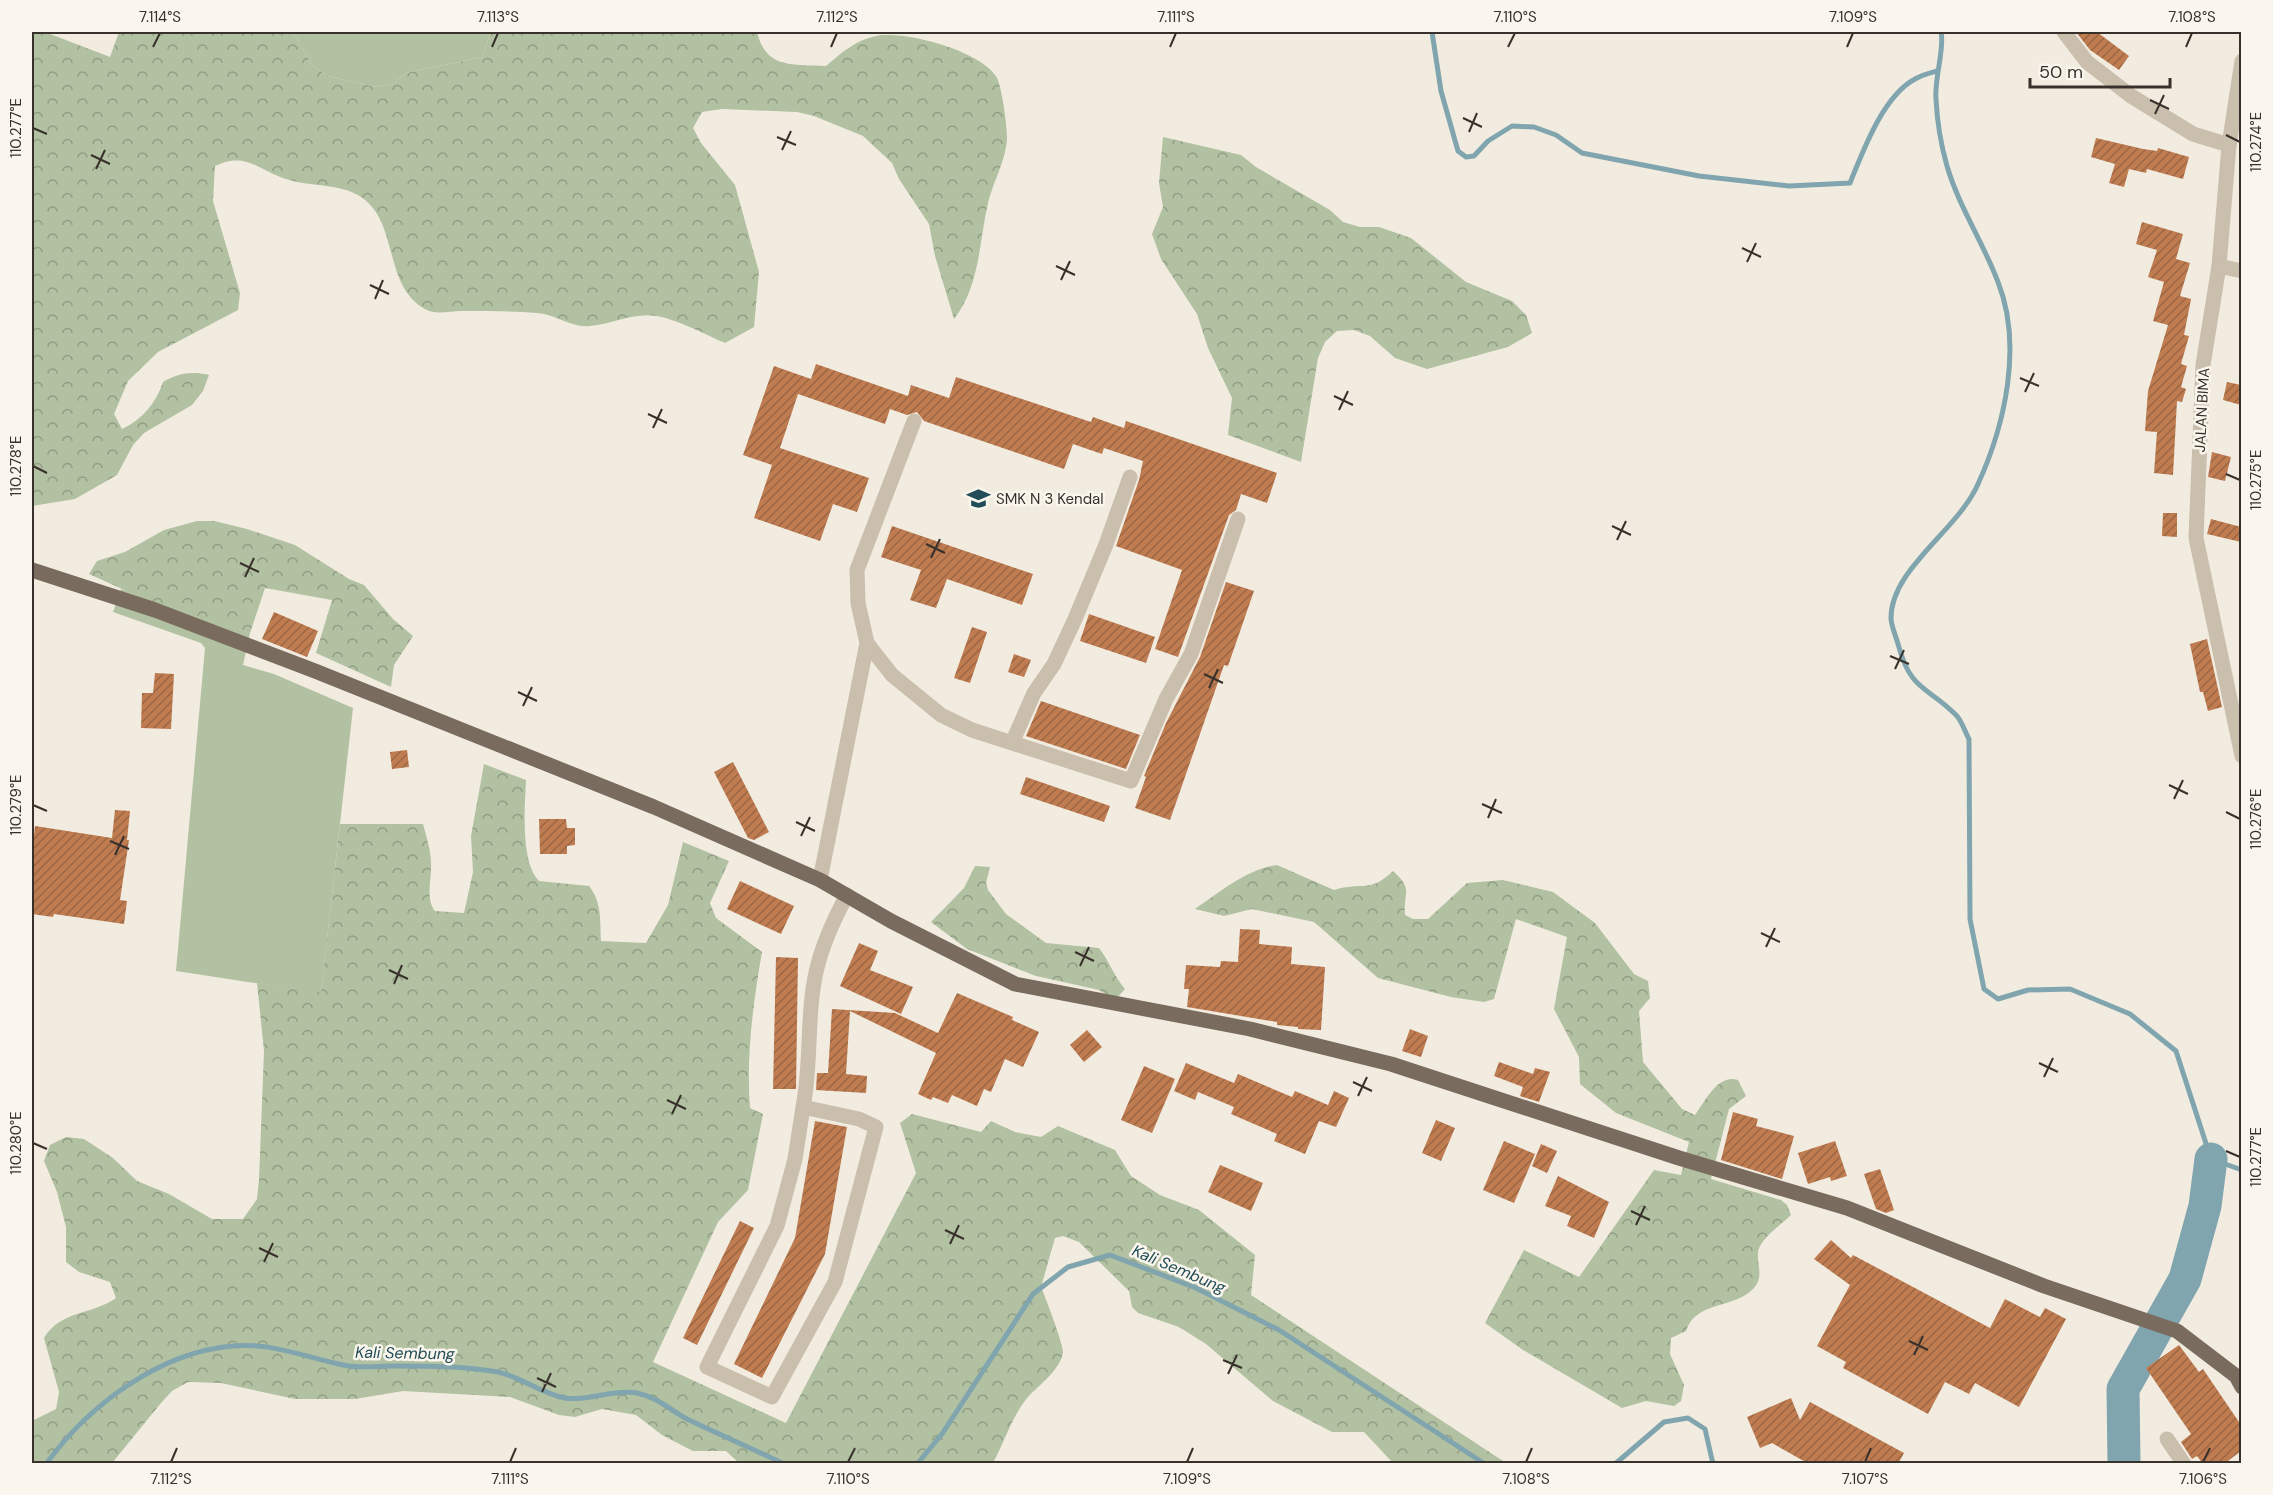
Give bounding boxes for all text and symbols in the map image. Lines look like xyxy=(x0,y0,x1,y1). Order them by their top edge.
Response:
text: 7.114°S xyxy=(139,7,181,27)
text: 7.113°S xyxy=(477,7,519,27)
text: 7.112°S xyxy=(816,7,858,27)
text: 7.111°S xyxy=(1157,7,1195,27)
text: 7.110°S xyxy=(1493,7,1537,27)
text: 7.109°S xyxy=(1829,7,1877,27)
text: 7.108°S xyxy=(2168,7,2216,27)
scale bar xyxy=(2030,51,2170,89)
text: 50 m xyxy=(2039,60,2083,84)
text: 110.277°E xyxy=(6,98,26,158)
text: 110.274°E xyxy=(2246,112,2266,172)
street label: JALAN BIMA xyxy=(2190,367,2214,453)
text: 110.278°E xyxy=(6,436,26,496)
text: 110.275°E xyxy=(2246,450,2266,510)
school or university icon: SMK N 3 Kendal xyxy=(965,486,991,512)
place label: SMK N 3 Kendal xyxy=(996,489,1104,509)
text: 110.279°E xyxy=(6,774,26,836)
text: 110.276°E xyxy=(2246,788,2266,850)
text: 110.280°E xyxy=(6,1111,26,1175)
text: 110.277°E xyxy=(2246,1127,2266,1187)
water label: Kali Sembung xyxy=(1129,1240,1230,1299)
water label: Kali Sembung xyxy=(355,1342,456,1364)
text: 7.112°S xyxy=(150,1469,192,1489)
text: 7.111°S xyxy=(491,1469,529,1489)
text: 7.110°S xyxy=(826,1469,870,1489)
text: 7.109°S xyxy=(1163,1469,1211,1489)
text: 7.108°S xyxy=(1502,1469,1550,1489)
text: 7.107°S xyxy=(1842,1469,1888,1489)
text: 7.106°S xyxy=(2179,1469,2227,1489)

